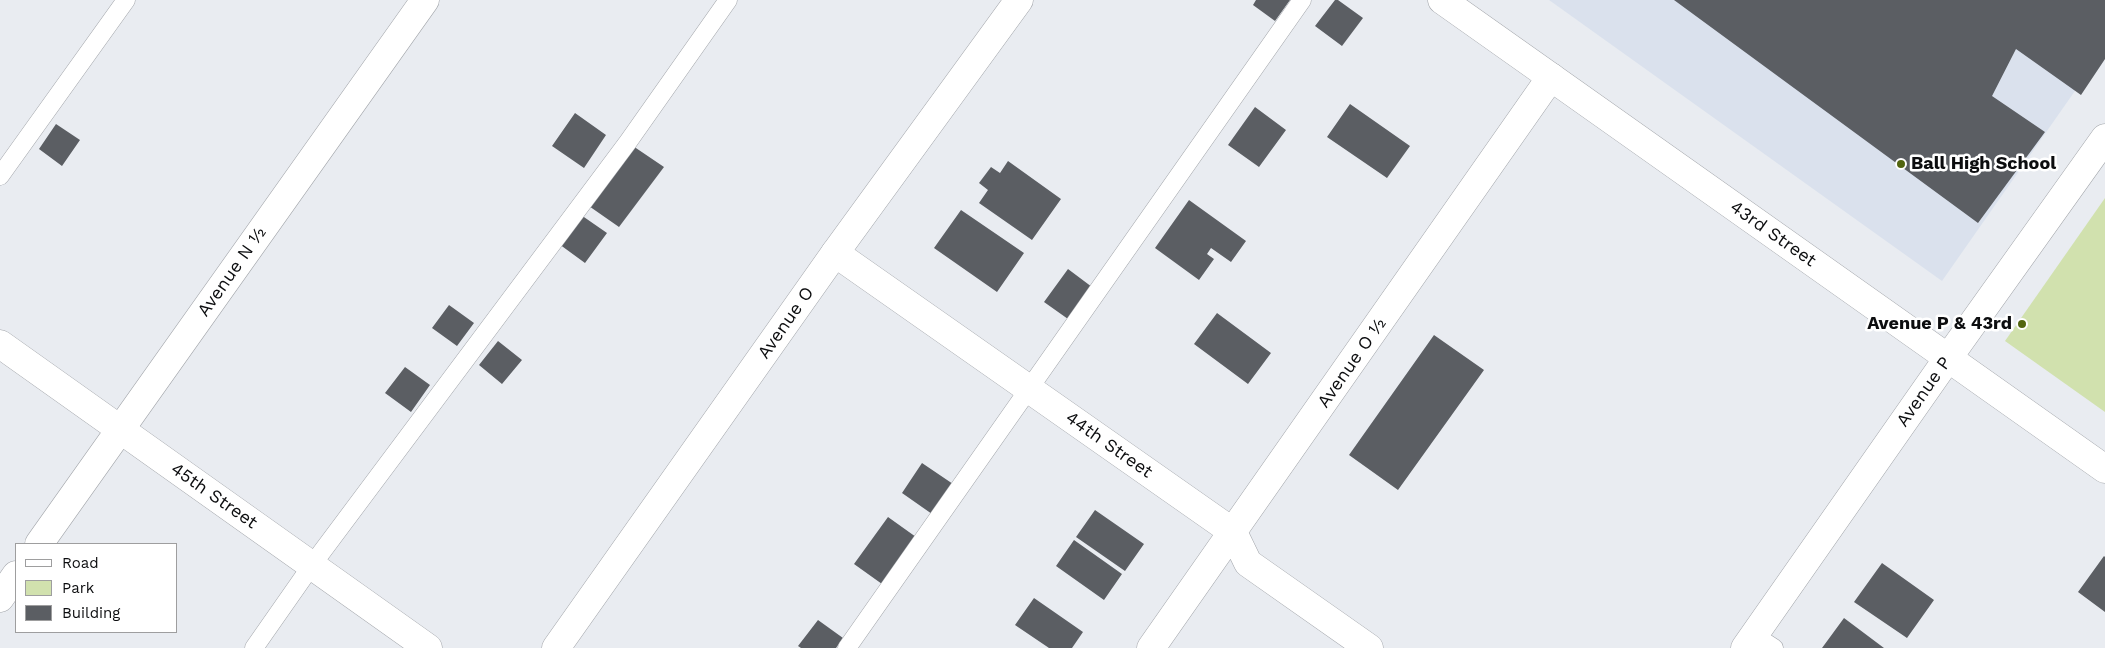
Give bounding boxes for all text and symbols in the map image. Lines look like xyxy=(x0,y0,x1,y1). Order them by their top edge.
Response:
place label: Ball High School xyxy=(1911,153,2056,175)
marker: Ball High School xyxy=(1895,158,1907,170)
street label: 43rd Street xyxy=(1726,196,1820,272)
street label: Avenue N ½ xyxy=(193,223,271,321)
street label: Avenue O xyxy=(753,283,819,363)
place label: Avenue P & 43rd xyxy=(1867,313,2012,335)
street label: Avenue O ½ xyxy=(1313,314,1391,412)
marker: Avenue P & 43rd xyxy=(2016,318,2028,330)
street label: Avenue P xyxy=(1892,353,1956,431)
street label: 44th Street xyxy=(1061,407,1157,483)
street label: 45th Street xyxy=(167,458,261,534)
legend xyxy=(15,543,178,633)
text: Road xyxy=(62,554,99,572)
text: Park xyxy=(62,579,94,597)
text: Building xyxy=(62,604,120,622)

